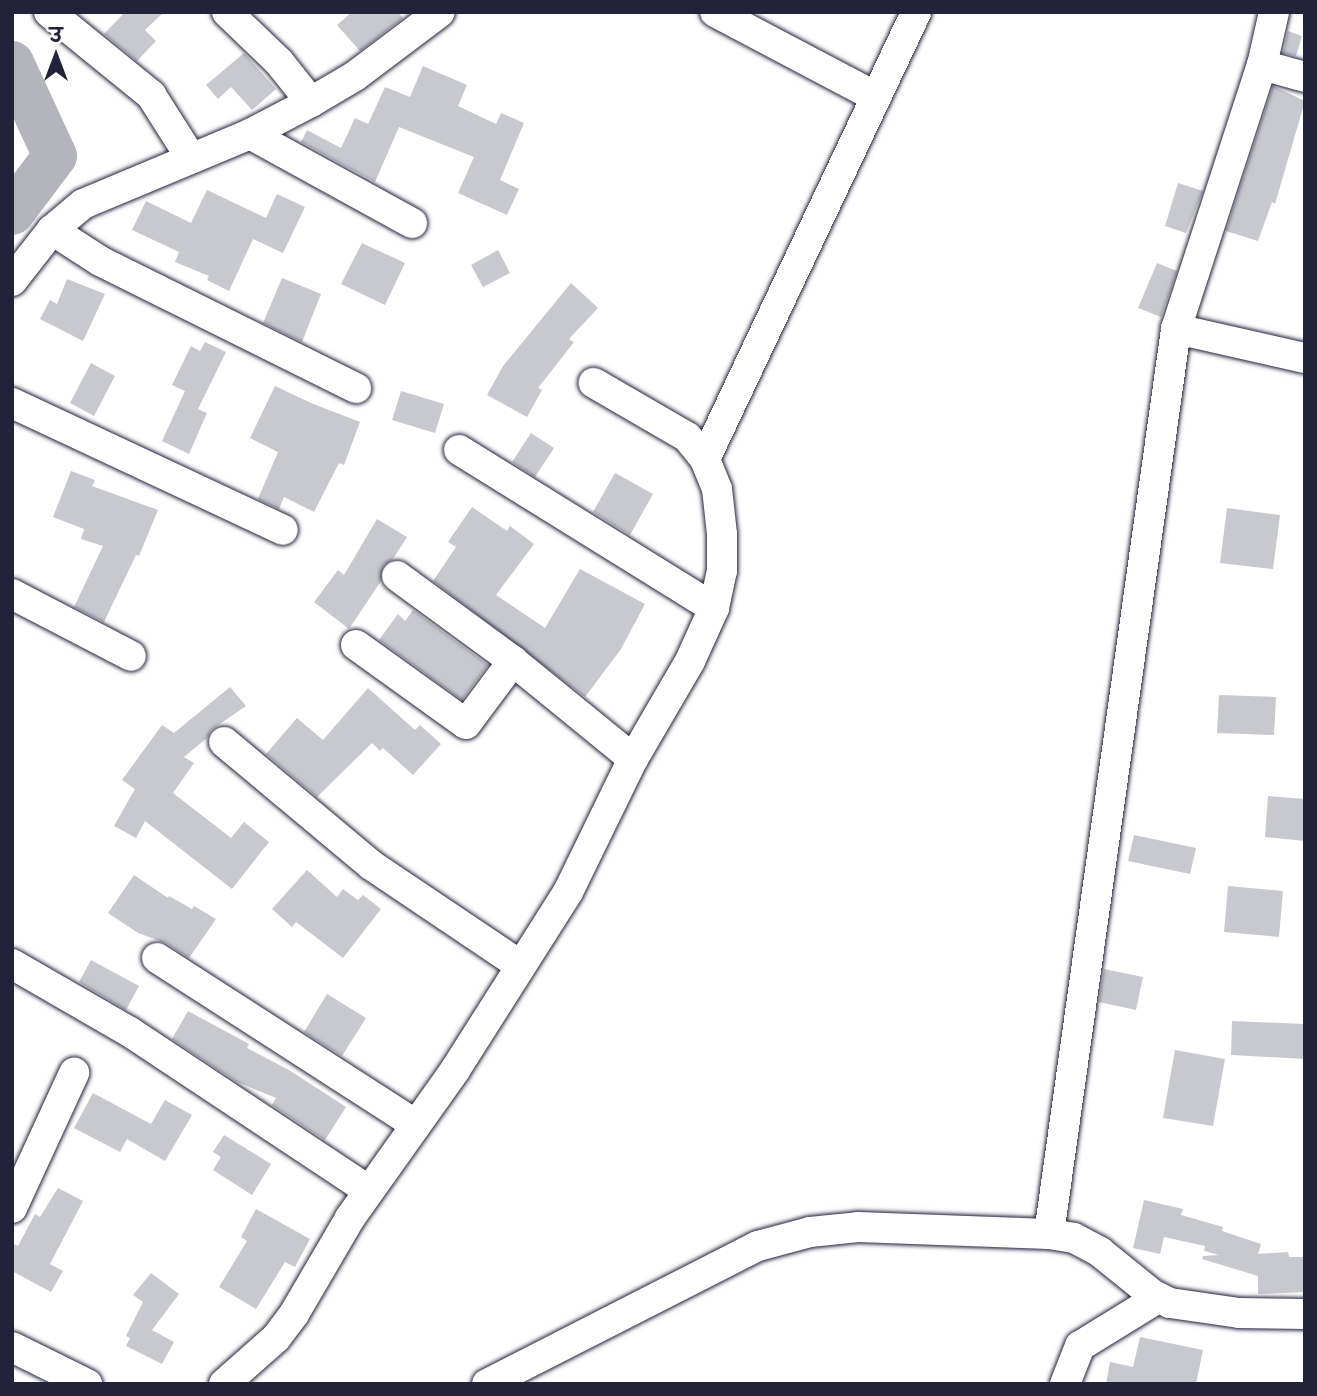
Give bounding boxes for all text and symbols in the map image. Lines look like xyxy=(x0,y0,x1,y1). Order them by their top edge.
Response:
north arrow xyxy=(21,21,91,91)
text: उ xyxy=(50,22,62,47)

